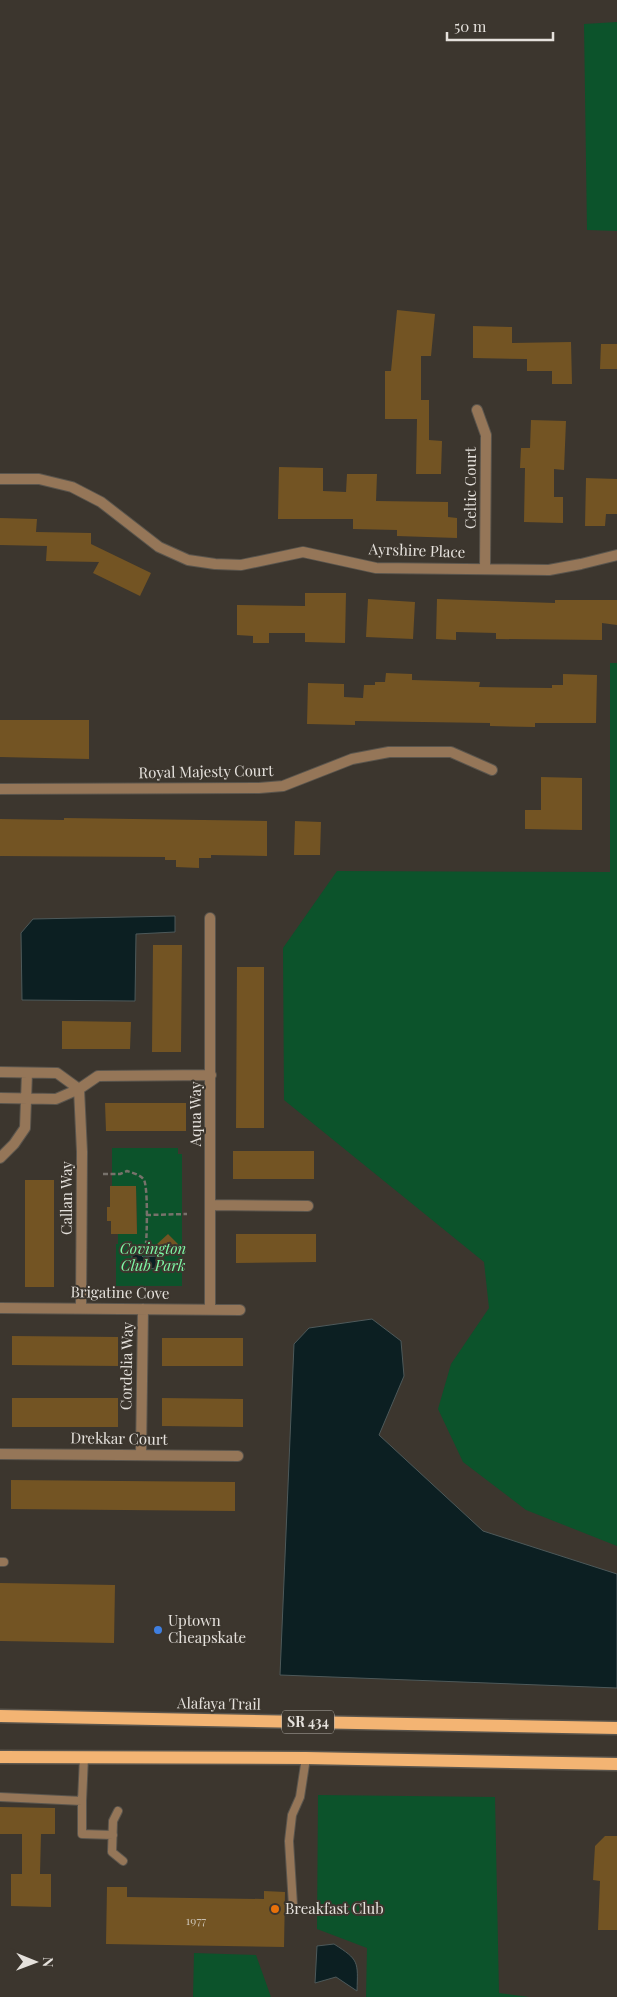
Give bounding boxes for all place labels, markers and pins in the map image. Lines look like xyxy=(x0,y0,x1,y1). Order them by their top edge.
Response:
place label: Uptown Cheapskate xyxy=(168,1610,246,1647)
marker: Uptown Cheapskate xyxy=(152,1624,164,1636)
place label: Breakfast Club xyxy=(285,1898,384,1918)
marker: Breakfast Club xyxy=(269,1903,281,1915)

